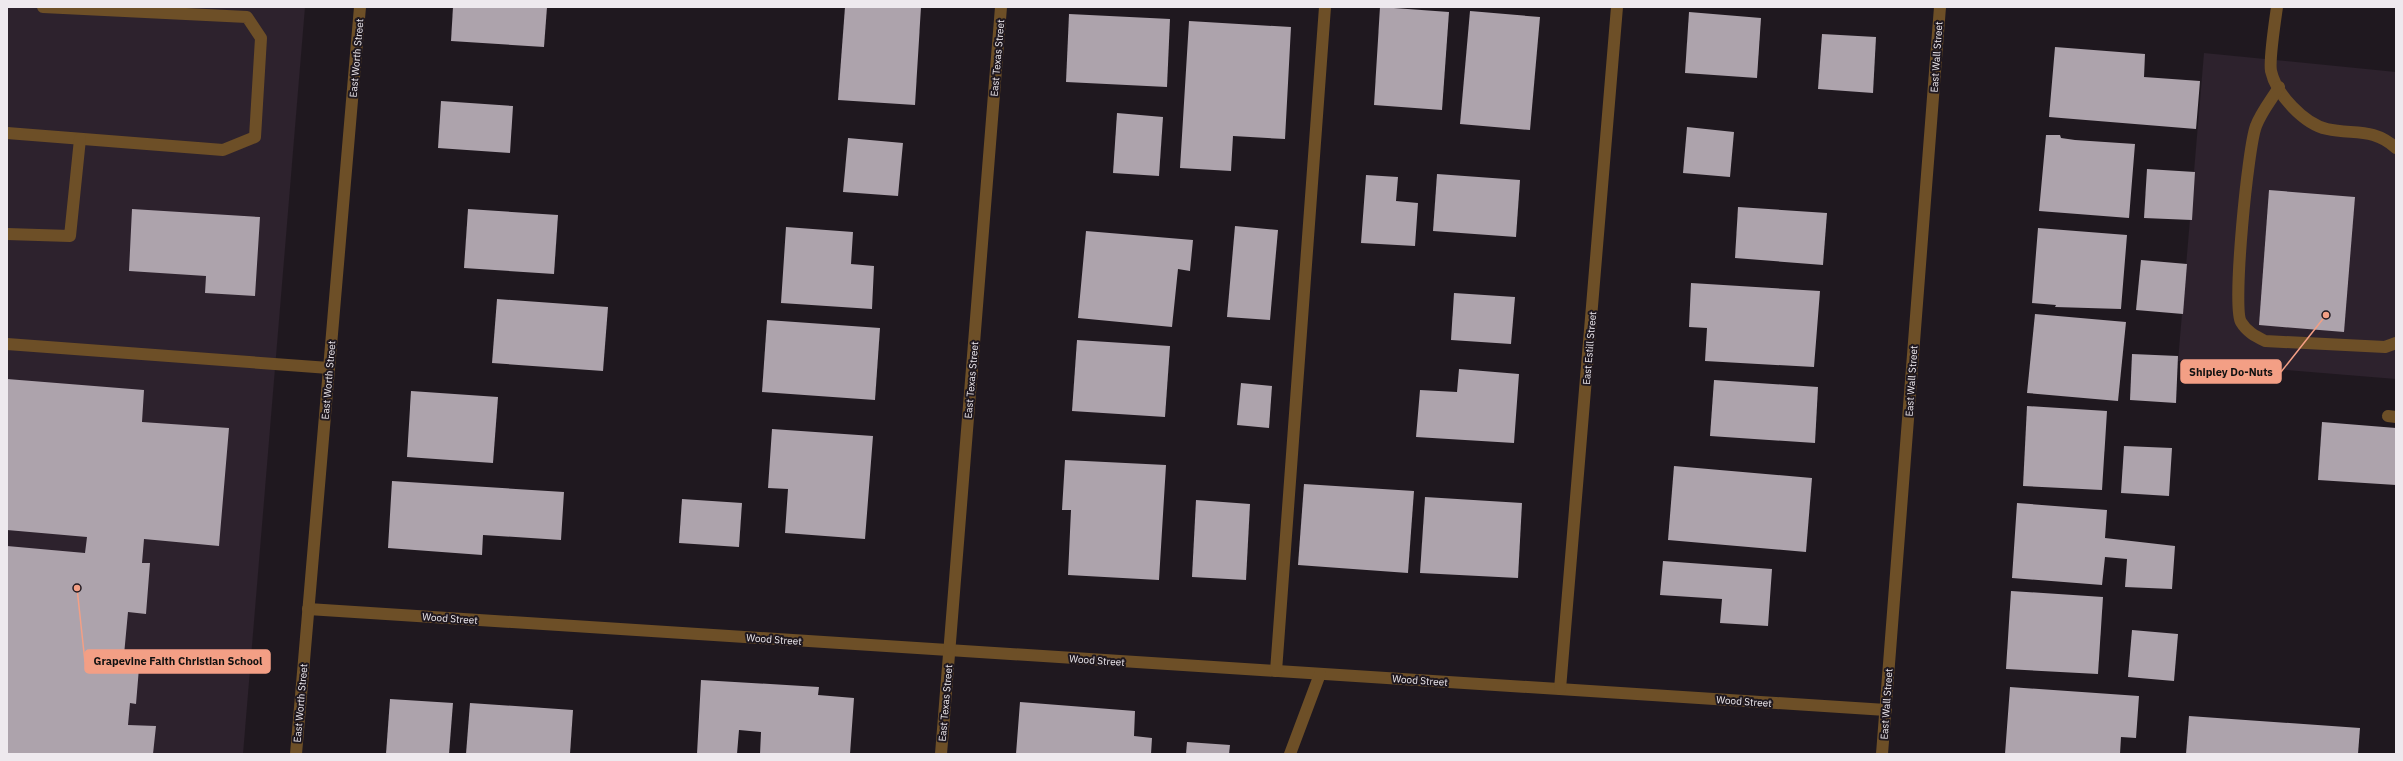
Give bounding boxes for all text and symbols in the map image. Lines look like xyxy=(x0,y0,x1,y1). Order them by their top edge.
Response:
street label: East Worth Street xyxy=(347,18,366,98)
street label: East Texas Street xyxy=(988,18,1007,97)
street label: East Wall Street xyxy=(1928,21,1945,93)
street label: East Estill Street xyxy=(1580,310,1599,385)
street label: East Worth Street xyxy=(319,340,338,420)
street label: East Texas Street xyxy=(962,340,981,419)
street label: East Wall Street xyxy=(1903,345,1920,417)
callout: Shipley Do-Nuts xyxy=(2181,360,2281,383)
text: Shipley Do-Nuts xyxy=(2189,365,2273,379)
street label: Wood Street xyxy=(422,610,479,627)
street label: Wood Street xyxy=(746,631,803,648)
callout: Grapevine Faith Christian School xyxy=(85,650,270,673)
street label: Wood Street xyxy=(1069,652,1126,669)
text: Grapevine Faith Christian School xyxy=(94,654,263,668)
street label: East Worth Street xyxy=(291,663,310,743)
street label: East Texas Street xyxy=(936,663,955,742)
street label: East Wall Street xyxy=(1878,668,1895,740)
street label: Wood Street xyxy=(1392,672,1449,689)
street label: Wood Street xyxy=(1716,693,1773,710)

